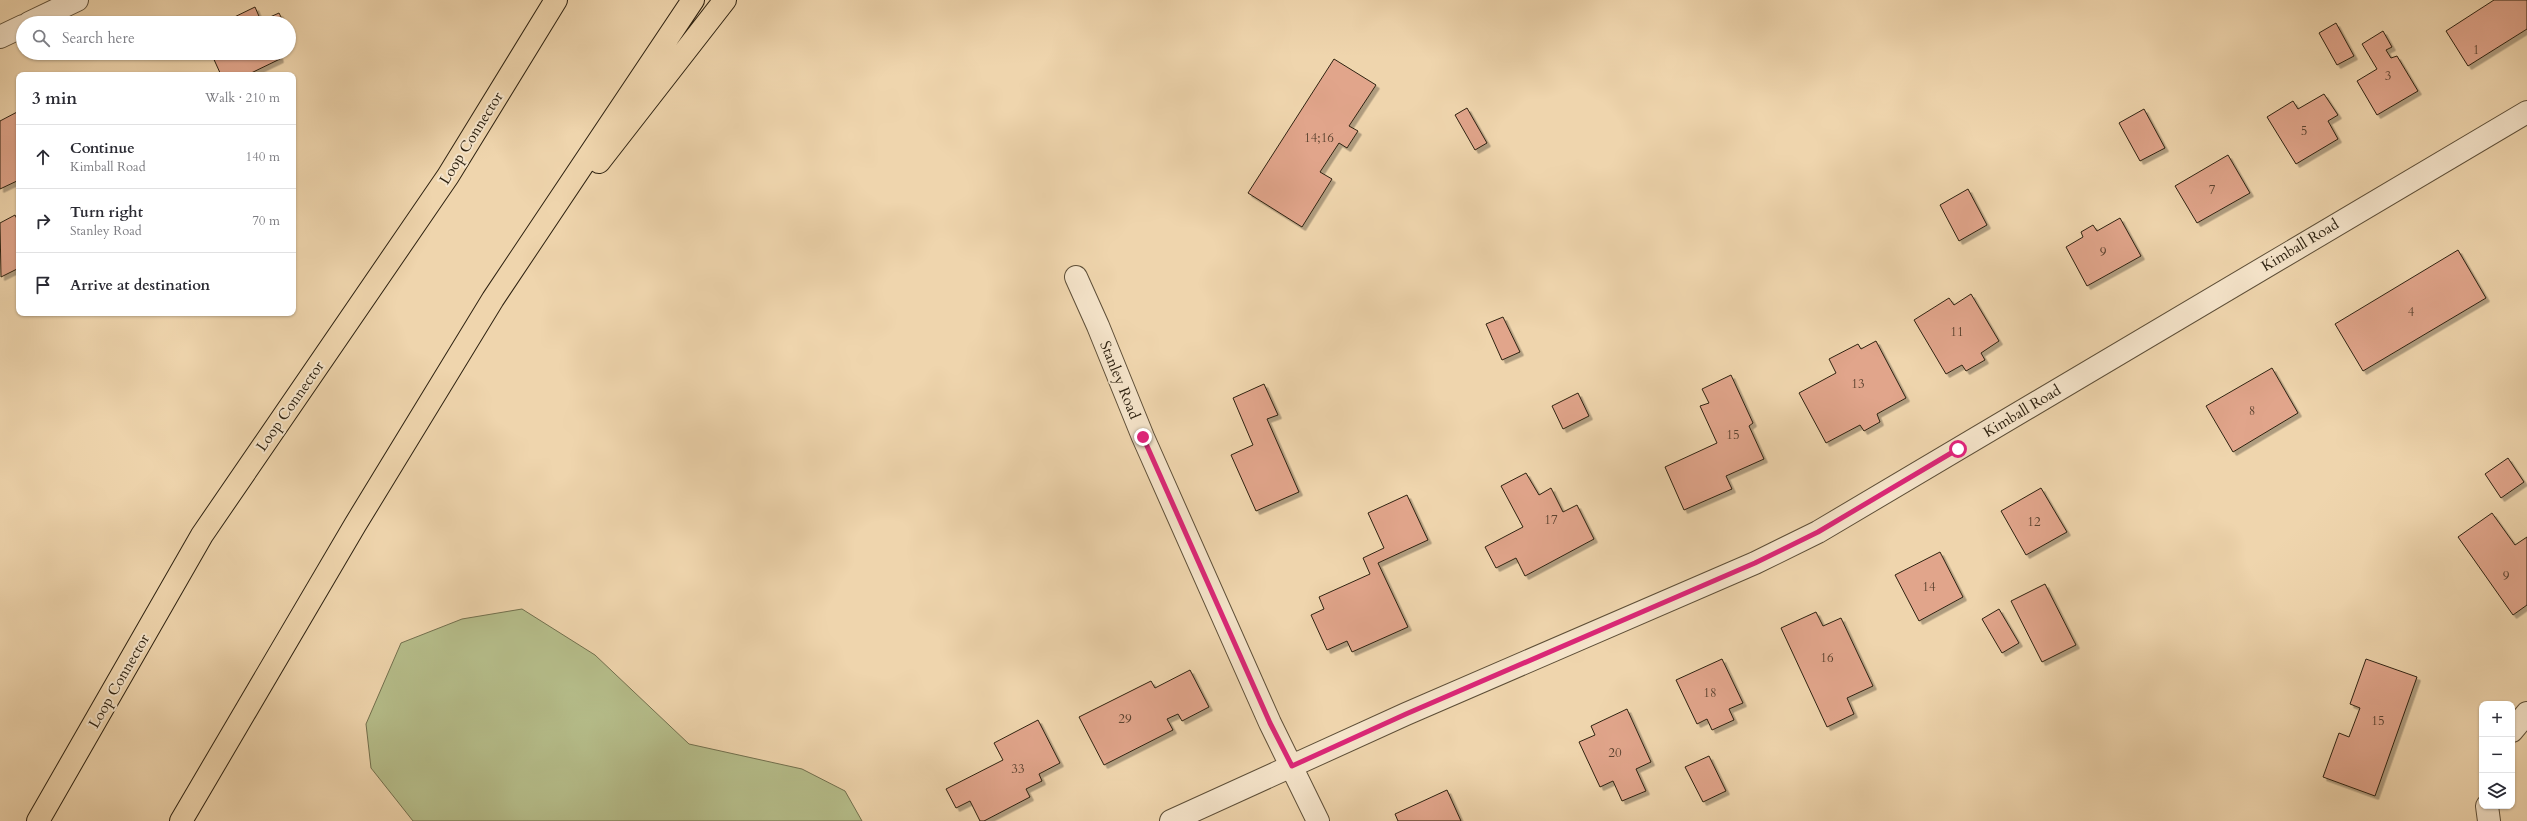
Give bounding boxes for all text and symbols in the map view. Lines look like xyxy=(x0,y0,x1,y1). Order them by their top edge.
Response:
search box xyxy=(16,16,296,60)
icon: search xyxy=(30,27,52,49)
text: Search here xyxy=(62,28,135,48)
house number: 1 xyxy=(2473,41,2479,59)
house number: 3 xyxy=(2385,67,2391,85)
text: 3 min xyxy=(32,87,77,110)
street label: Loop Connector xyxy=(434,87,508,188)
text: Walk · 210 m xyxy=(205,89,280,107)
house number: 5 xyxy=(2301,122,2307,140)
house number: 14;16 xyxy=(1304,129,1334,147)
text: Continue xyxy=(70,138,135,158)
icon: ahead xyxy=(32,146,54,168)
text: 140 m xyxy=(246,148,280,166)
text: Kimball Road xyxy=(70,158,146,176)
house number: 7 xyxy=(2209,181,2216,199)
text: Turn right xyxy=(70,202,143,222)
icon: right xyxy=(32,210,54,232)
text: 70 m xyxy=(252,212,280,230)
street label: Kimball Road xyxy=(2257,214,2343,276)
text: Stanley Road xyxy=(70,222,142,240)
house number: 9 xyxy=(2100,243,2107,261)
icon: arrive xyxy=(32,274,54,296)
text: Arrive at destination xyxy=(70,275,210,295)
house number: 4 xyxy=(2408,303,2415,321)
house number: 11 xyxy=(1950,323,1964,341)
street label: Stanley Road xyxy=(1095,338,1145,422)
street label: Loop Connector xyxy=(251,356,329,455)
house number: 13 xyxy=(1851,375,1865,393)
street label: Kimball Road xyxy=(1979,380,2065,442)
house number: 8 xyxy=(2249,402,2255,420)
house number: 15 xyxy=(1726,426,1740,444)
route end xyxy=(1134,428,1152,446)
route start xyxy=(1949,440,1967,458)
house number: 17 xyxy=(1544,511,1558,529)
house number: 12 xyxy=(2027,513,2041,531)
house number: 9 xyxy=(2503,567,2510,585)
house number: 14 xyxy=(1922,578,1936,596)
street label: Loop Connector xyxy=(84,630,154,732)
house number: 16 xyxy=(1820,649,1834,667)
house number: 18 xyxy=(1703,684,1717,702)
map controls xyxy=(2479,701,2515,809)
button: + xyxy=(2479,701,2515,737)
house number: 29 xyxy=(1118,710,1132,728)
house number: 15 xyxy=(2371,712,2385,730)
button: − xyxy=(2479,737,2515,773)
house number: 20 xyxy=(1608,744,1622,762)
house number: 33 xyxy=(1011,760,1025,778)
button: layers xyxy=(2479,773,2515,809)

